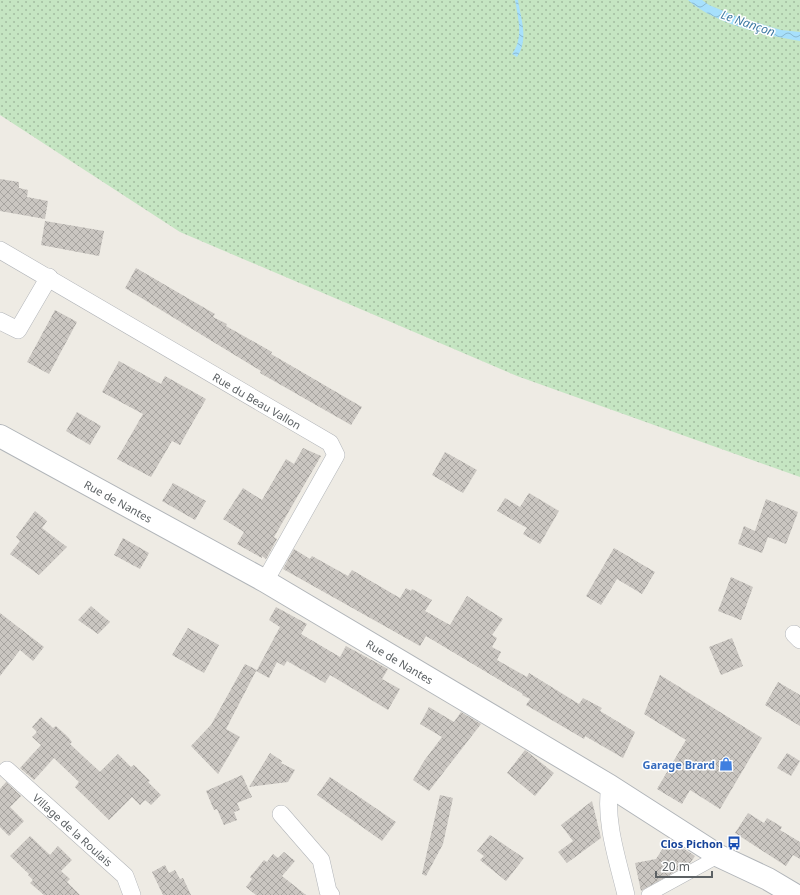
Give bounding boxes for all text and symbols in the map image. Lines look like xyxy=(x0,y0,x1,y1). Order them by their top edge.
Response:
water label: Le Nançon xyxy=(719,6,777,40)
street label: Rue du Beau Vallon xyxy=(210,369,304,432)
street label: Rue de Nantes xyxy=(82,476,155,525)
street label: Rue de Nantes xyxy=(364,635,436,687)
shop icon: Garage Brard xyxy=(718,756,734,772)
place label: Garage Brard xyxy=(643,757,715,772)
street label: Village de la Roulais xyxy=(30,790,116,869)
bus stop icon: Clos Pichon xyxy=(726,835,742,851)
place label: Clos Pichon xyxy=(660,836,723,851)
scale bar xyxy=(656,853,712,879)
text: 20 m xyxy=(662,858,690,875)

